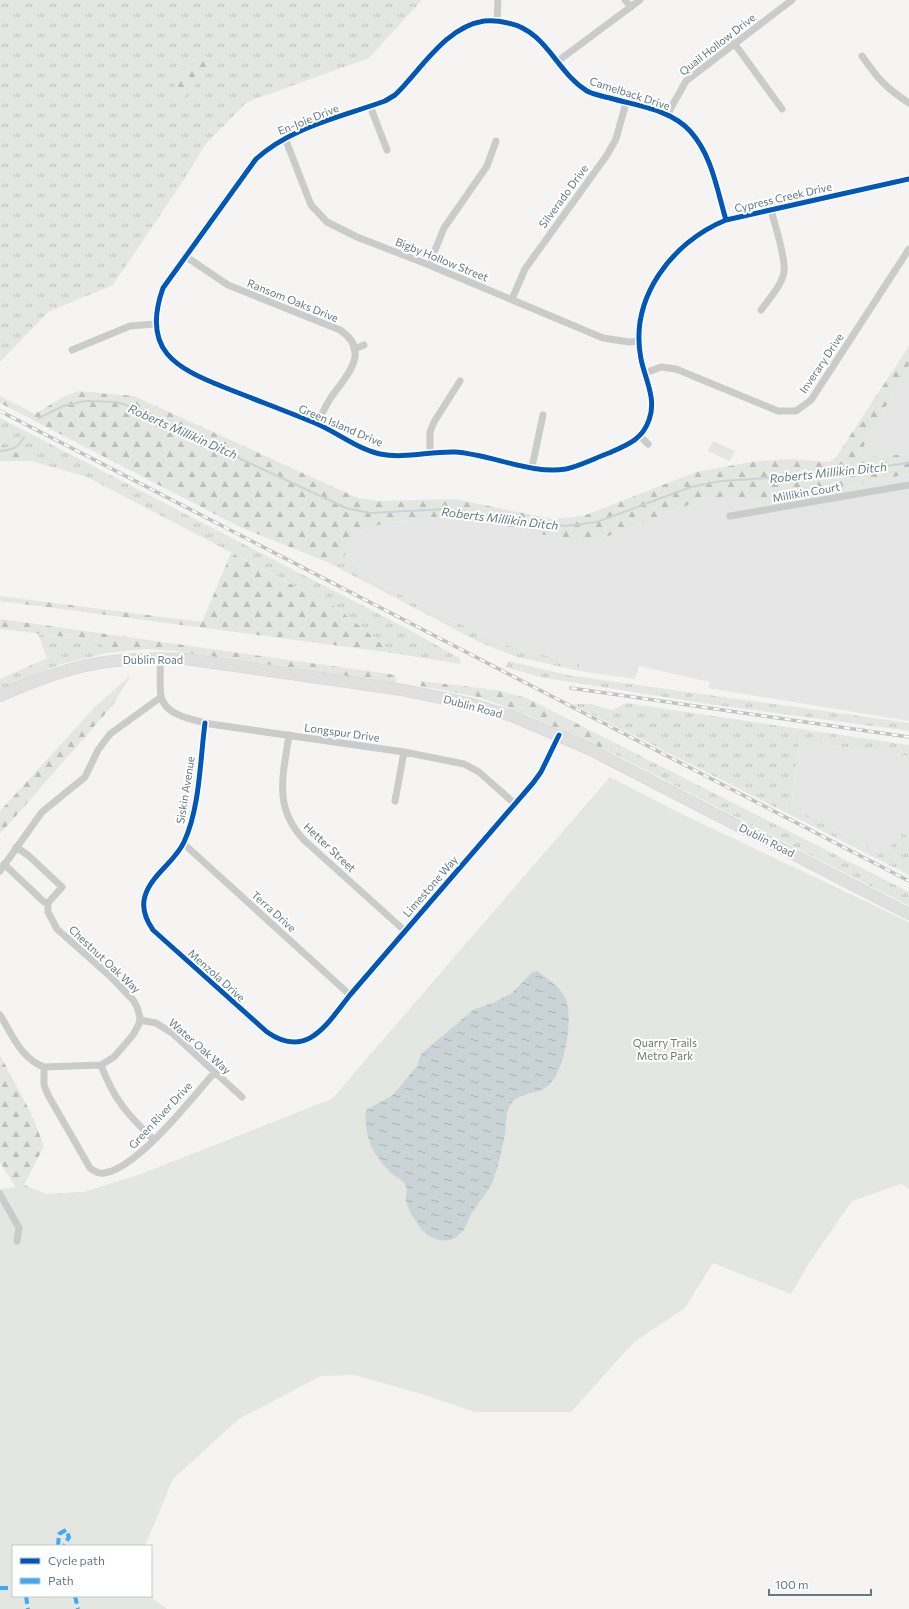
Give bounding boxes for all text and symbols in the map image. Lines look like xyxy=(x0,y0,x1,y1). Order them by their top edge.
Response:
street label: Quail Hollow Drive xyxy=(676,10,758,78)
street label: Camelback Drive xyxy=(588,74,672,112)
street label: En-Joie Drive xyxy=(276,101,341,138)
street label: Silverado Drive xyxy=(536,162,590,230)
street label: Cypress Creek Drive xyxy=(733,179,833,215)
street label: Bigby Hollow Street xyxy=(394,234,491,284)
street label: Ransom Oaks Drive xyxy=(246,276,341,324)
street label: Inverary Drive xyxy=(796,330,846,395)
water label: Roberts Millikin Ditch xyxy=(126,401,240,461)
street label: Green Island Drive xyxy=(297,401,385,449)
water label: Roberts Millikin Ditch xyxy=(769,459,887,485)
street label: Millikin Court xyxy=(771,480,841,504)
water label: Roberts Millikin Ditch xyxy=(441,504,559,532)
street label: Dublin Road xyxy=(123,653,183,666)
street label: Dublin Road xyxy=(442,692,504,720)
street label: Longspur Drive xyxy=(304,720,381,744)
street label: Siskin Avenue xyxy=(173,755,197,825)
street label: Hetter Street xyxy=(301,820,359,875)
street label: Dublin Road xyxy=(737,820,797,860)
street label: Limestone Way xyxy=(400,853,460,919)
street label: Terra Drive xyxy=(249,888,299,934)
street label: Chestnut Oak Way xyxy=(67,923,144,996)
street label: Menzola Drive xyxy=(186,946,248,1004)
street label: Water Oak Way xyxy=(166,1016,234,1077)
park label: Quarry Trails Metro Park xyxy=(633,1036,697,1062)
street label: Green River Drive xyxy=(126,1079,194,1151)
legend xyxy=(12,1545,152,1597)
text: Cycle path xyxy=(48,1553,105,1567)
scale bar xyxy=(769,1571,871,1597)
text: Path xyxy=(48,1573,74,1587)
text: 100 m xyxy=(775,1577,809,1591)

